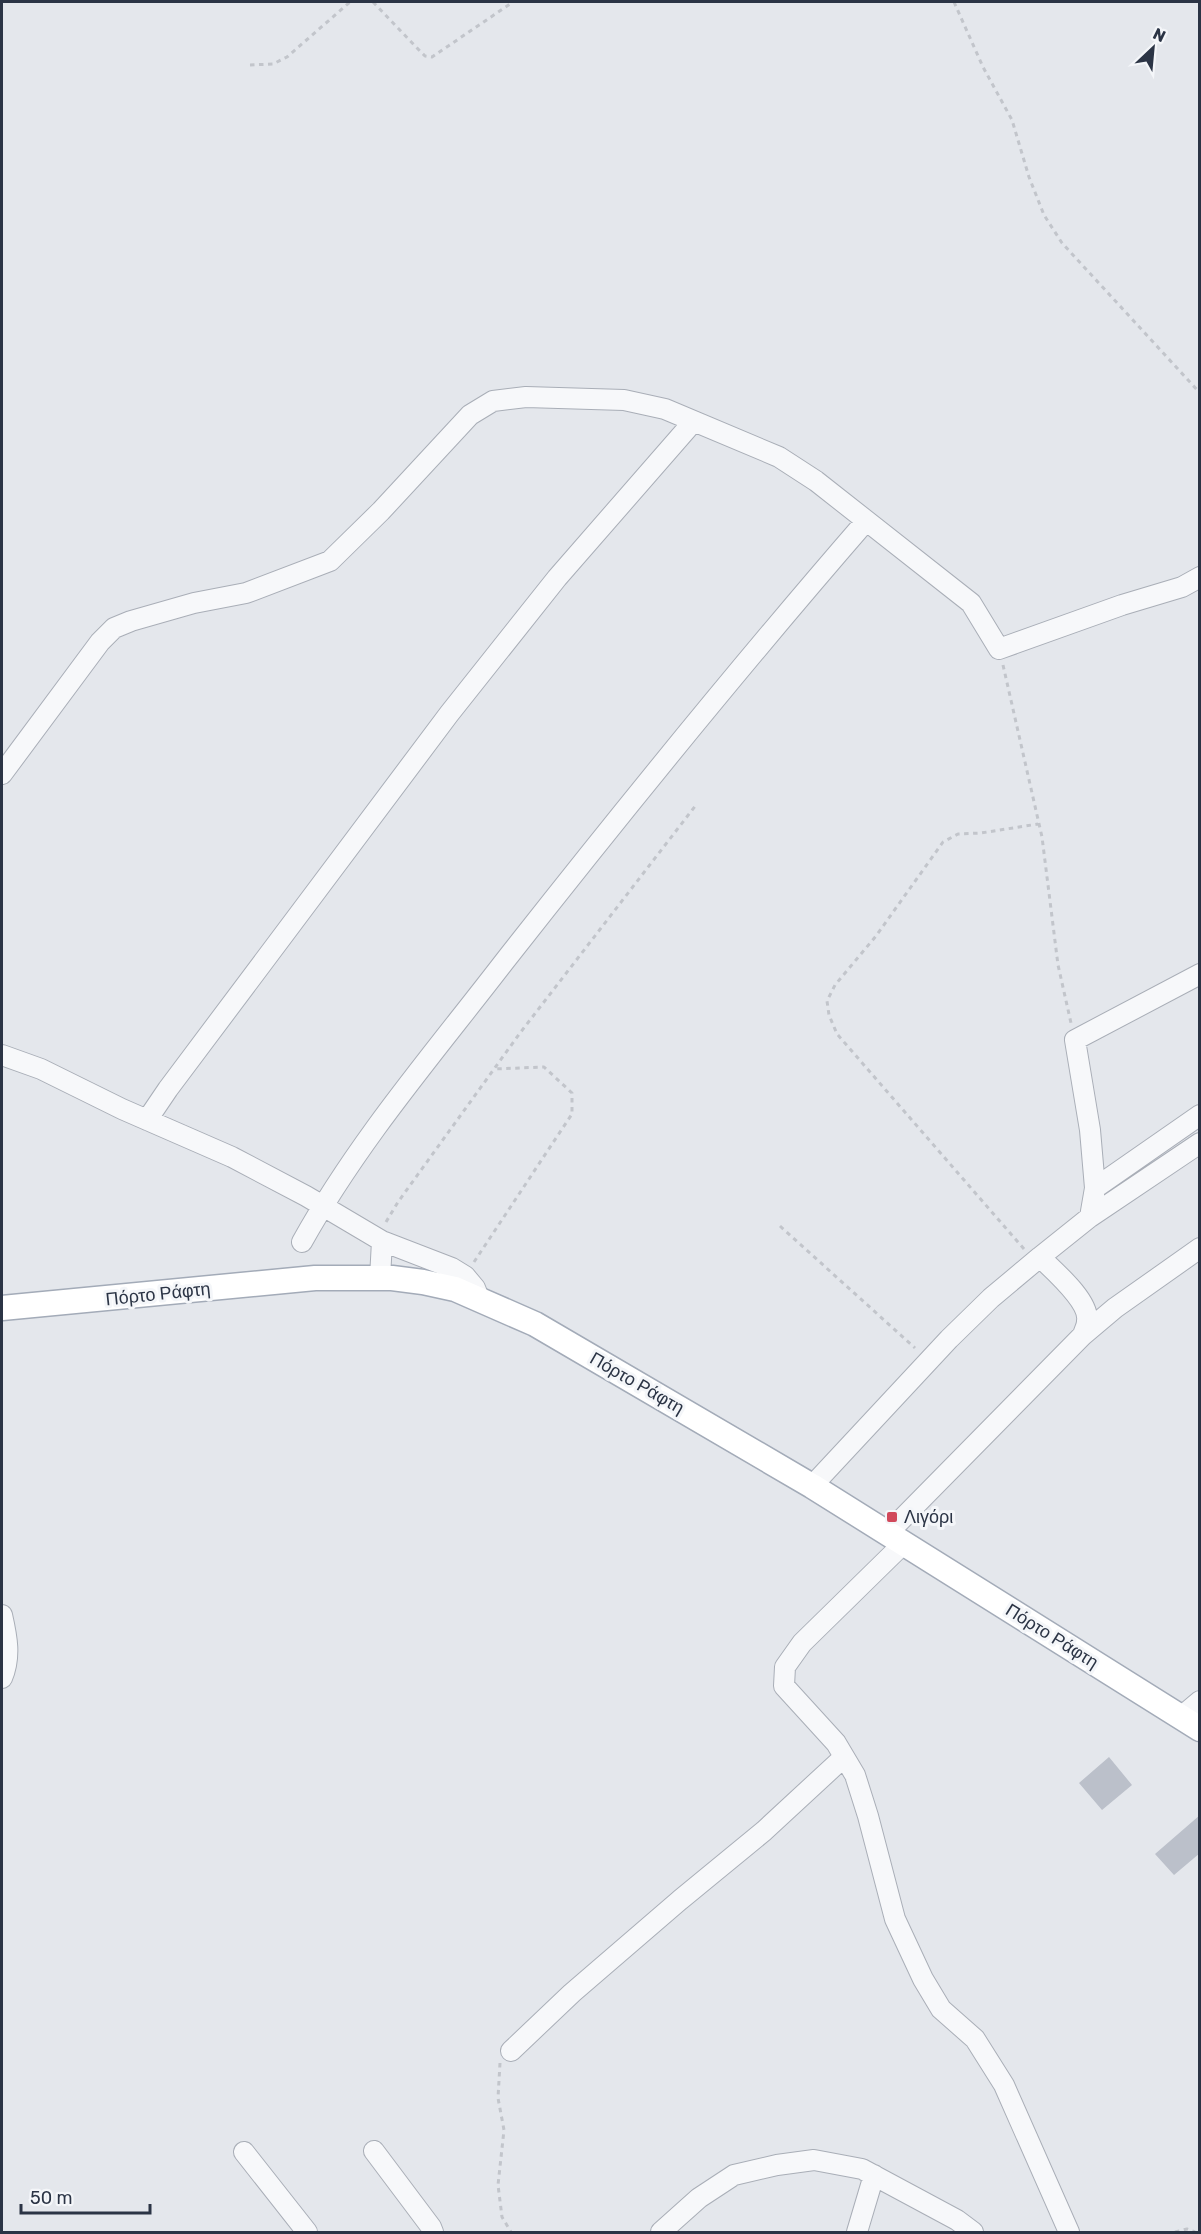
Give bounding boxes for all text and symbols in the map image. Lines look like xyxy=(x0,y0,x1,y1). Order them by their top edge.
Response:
north arrow xyxy=(1123,18,1183,78)
text: N xyxy=(1150,24,1169,46)
street label: Πόρτο Ράφτη xyxy=(105,1278,211,1310)
street label: Πόρτο Ράφτη xyxy=(586,1347,688,1419)
place label: Λιγόρι xyxy=(904,1506,953,1528)
marker: Λιγόρι xyxy=(885,1510,899,1524)
street label: Πόρτο Ράφτη xyxy=(1002,1599,1102,1673)
scale bar xyxy=(21,2177,150,2215)
text: 50 m xyxy=(30,2187,73,2209)

